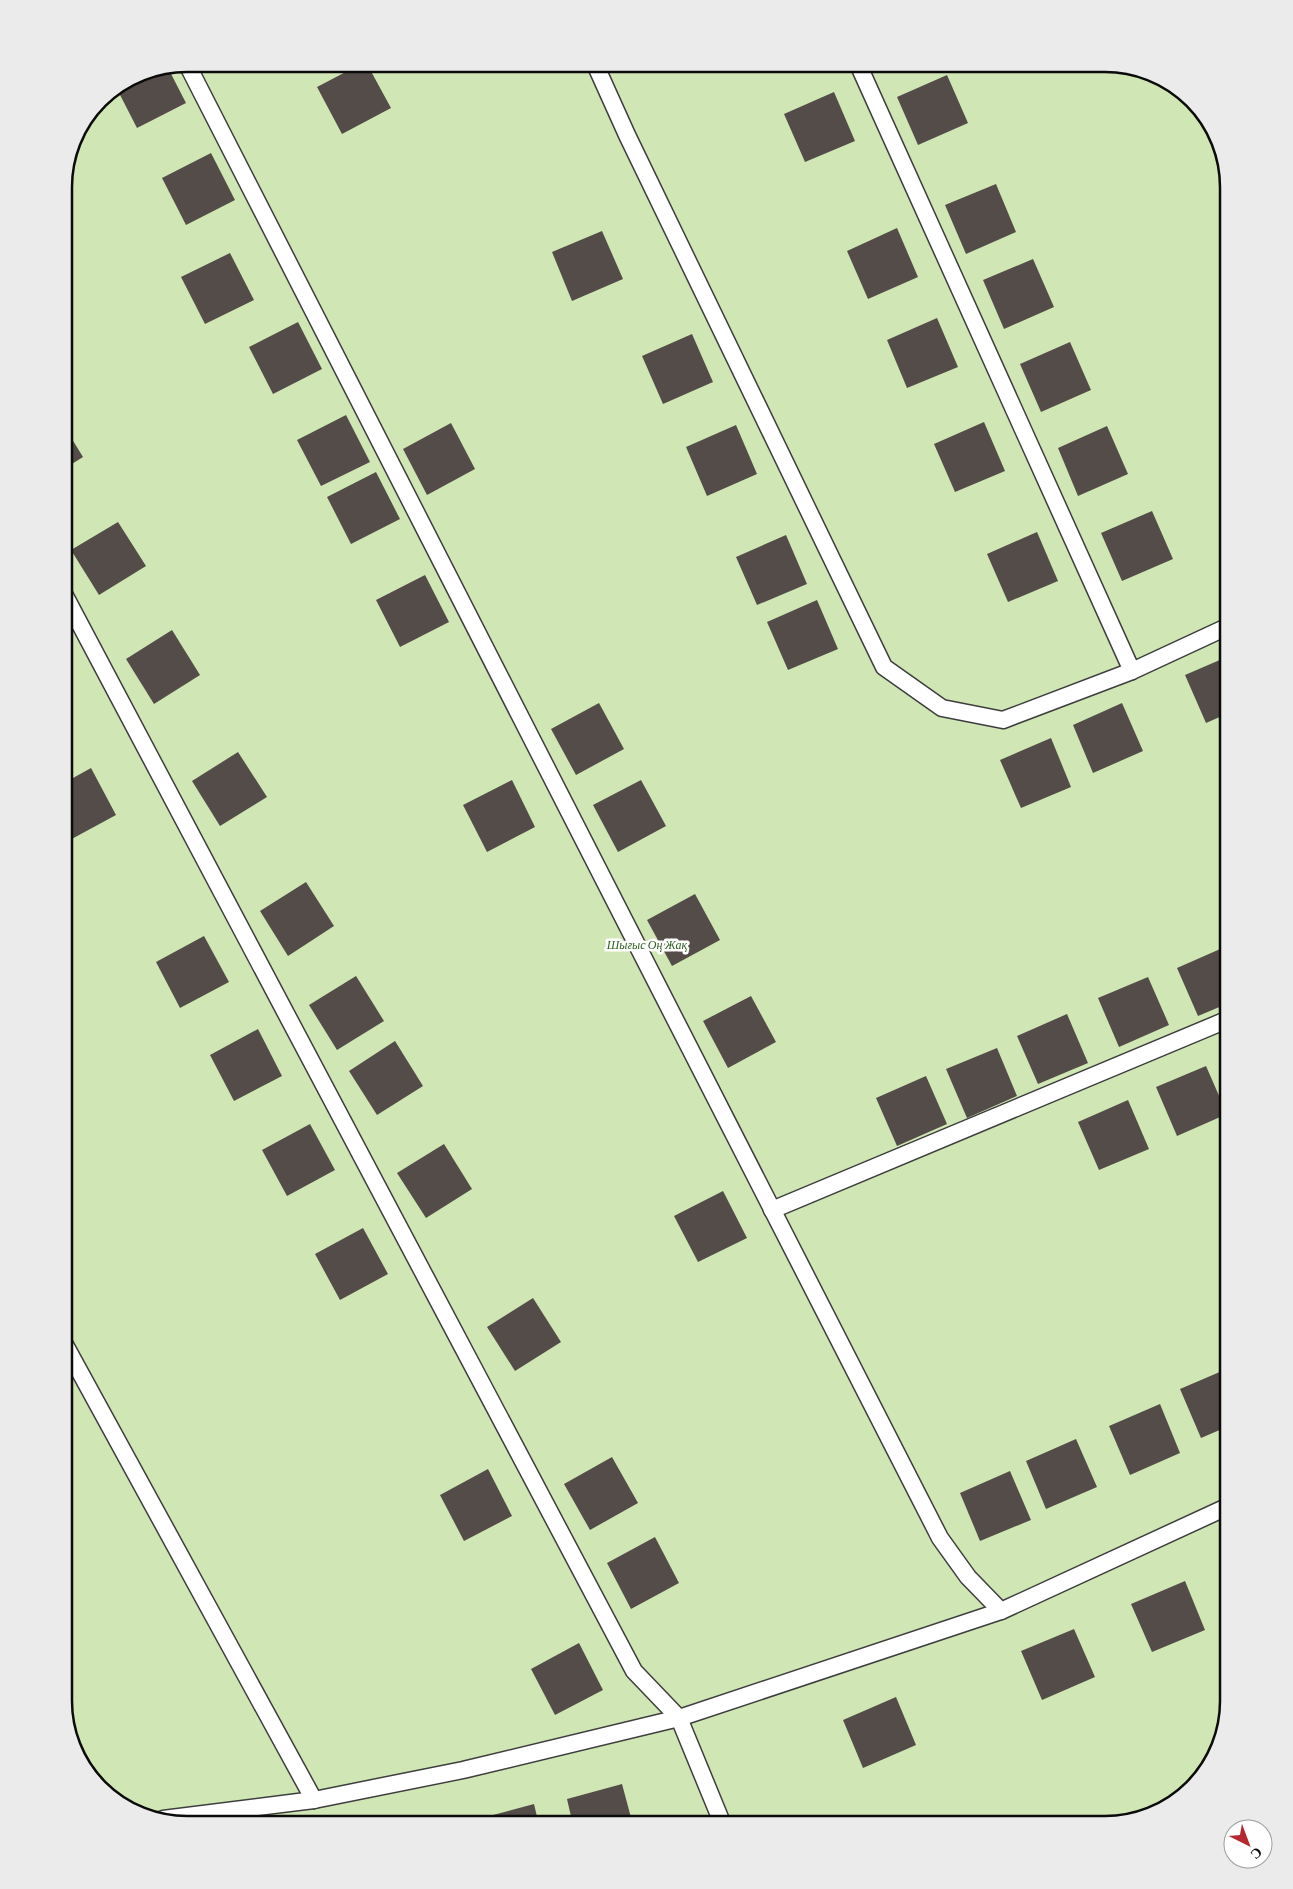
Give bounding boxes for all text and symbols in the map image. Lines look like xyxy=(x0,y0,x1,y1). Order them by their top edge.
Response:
park label: Шығыс Оң Жақ xyxy=(606,938,688,952)
north arrow xyxy=(1223,1819,1273,1869)
text: С xyxy=(1248,1844,1266,1863)

